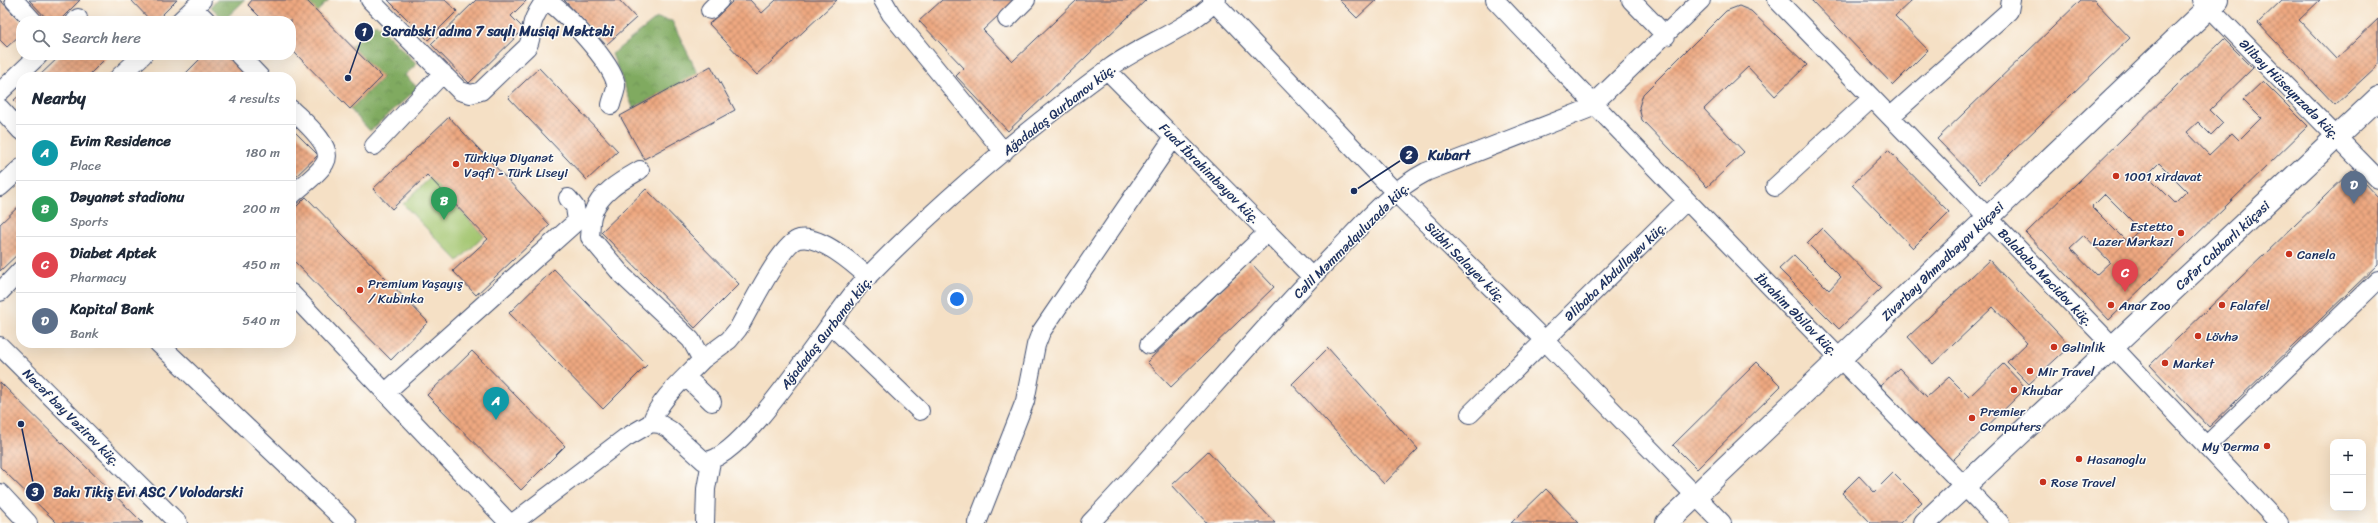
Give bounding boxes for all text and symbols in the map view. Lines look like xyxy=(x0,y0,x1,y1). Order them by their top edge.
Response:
search box xyxy=(16,16,296,60)
callout: Sarabski adına 7 saylı Musiqi Məktəbi xyxy=(354,19,622,45)
text: Sarabski adına 7 saylı Musiqi Məktəbi xyxy=(381,19,615,44)
text: 1 xyxy=(361,21,367,43)
text: Search here xyxy=(62,25,141,51)
icon: search xyxy=(30,27,52,49)
street label: Əlibəy Hüseynzadə küç. xyxy=(2234,33,2346,145)
street label: Ağadadaş Qurbanov küç. xyxy=(997,57,1121,162)
text: Nearby xyxy=(32,83,86,113)
text: 4 results xyxy=(228,87,280,110)
street label: Fuad İbrahimbəyov küç. xyxy=(1153,117,1266,230)
text: Evim Residence xyxy=(70,128,171,154)
text: A xyxy=(41,141,49,164)
text: 180 m xyxy=(245,141,280,164)
callout: Kubart xyxy=(1399,142,1478,168)
text: Kubart xyxy=(1427,143,1471,168)
text: 2 xyxy=(1405,144,1413,166)
place label: Türkiyə Diyanət Vəqfi - Türk Liseyi xyxy=(464,146,568,184)
text: Place xyxy=(70,154,101,177)
marker: Türkiyə Diyanət Vəqfi - Türk Liseyi xyxy=(451,159,461,169)
place label: 1001 xirdavat xyxy=(2124,165,2202,188)
marker: 1001 xirdavat xyxy=(2111,171,2121,181)
pin: D xyxy=(2341,171,2367,204)
street label: Cəlil Məmmədquluzadə küç. xyxy=(1287,176,1415,304)
text: Dəyanət stadionu xyxy=(70,184,184,210)
pin: B xyxy=(431,187,457,220)
street label: Cəfər Cabbarlı küçəsi xyxy=(2169,195,2276,296)
street label: Zivərbəy Əhmədbəyov küçəsi xyxy=(1875,196,2010,327)
text: B xyxy=(41,197,49,220)
text: 200 m xyxy=(243,197,280,220)
text: Sports xyxy=(70,210,108,233)
place label: Estetto Lazer Mərkəzi xyxy=(2092,215,2173,253)
street label: Sübhi Salayev küç. xyxy=(1419,216,1512,309)
street label: Əlibaba Abdullayev küç. xyxy=(1558,216,1672,327)
street label: Balababa Məcidov küç. xyxy=(1992,223,2099,332)
marker: Estetto Lazer Mərkəzi xyxy=(2176,228,2186,238)
text: Diabet Aptek xyxy=(70,240,157,266)
place label: Canela xyxy=(2297,243,2336,266)
marker: Canela xyxy=(2284,249,2294,259)
text: C xyxy=(41,253,49,276)
text: 450 m xyxy=(242,253,280,276)
pin: C xyxy=(2112,259,2138,292)
text: Pharmacy xyxy=(70,266,126,289)
street label: İbrahim Əbilov küç. xyxy=(1749,266,1844,362)
street label: Ağadadaş Qurbanov küç. xyxy=(774,270,878,395)
place label: Premium Yaşayış / Kubinka xyxy=(368,272,464,310)
marker: Premium Yaşayış / Kubinka xyxy=(355,285,365,295)
your location xyxy=(947,289,967,309)
place label: Anar Zoo xyxy=(2118,294,2171,317)
place label: Falafel xyxy=(2230,294,2270,317)
text: Kapital Bank xyxy=(70,296,154,322)
marker: Anar Zoo xyxy=(2106,300,2116,310)
marker: Falafel xyxy=(2217,300,2227,310)
text: D xyxy=(41,309,49,332)
text: 540 m xyxy=(242,309,280,332)
text: Bank xyxy=(70,322,99,345)
place label: Lövhə xyxy=(2206,325,2238,348)
marker: Lövhə xyxy=(2193,331,2203,341)
place label: Gəlinlik xyxy=(2062,336,2105,359)
marker: Gəlinlik xyxy=(2049,342,2059,352)
place label: Market xyxy=(2173,352,2215,375)
marker: Market xyxy=(2160,358,2170,368)
place label: Mir Travel xyxy=(2038,360,2095,383)
street label: Nəcəf bəy Vəzirov küç. xyxy=(17,363,126,472)
marker: Mir Travel xyxy=(2025,366,2035,376)
place label: Khubar xyxy=(2022,379,2063,402)
marker: Khubar xyxy=(2009,385,2019,395)
pin: A xyxy=(483,387,509,420)
place label: Premier Computers xyxy=(1980,400,2041,438)
marker: Premier Computers xyxy=(1967,413,1977,423)
place label: My Derma xyxy=(2202,435,2259,458)
map controls xyxy=(2330,439,2366,511)
button: + xyxy=(2330,439,2366,475)
marker: My Derma xyxy=(2262,441,2272,451)
place label: Hasanoglu xyxy=(2087,448,2146,471)
marker: Hasanoglu xyxy=(2074,454,2084,464)
place label: Rose Travel xyxy=(2051,471,2116,494)
button: − xyxy=(2330,475,2366,511)
marker: Rose Travel xyxy=(2038,477,2048,487)
callout: Bakı Tikiş Evi ASC / Volodarski xyxy=(25,479,251,505)
text: Bakı Tikiş Evi ASC / Volodarski xyxy=(53,480,244,505)
text: 3 xyxy=(31,481,39,503)

